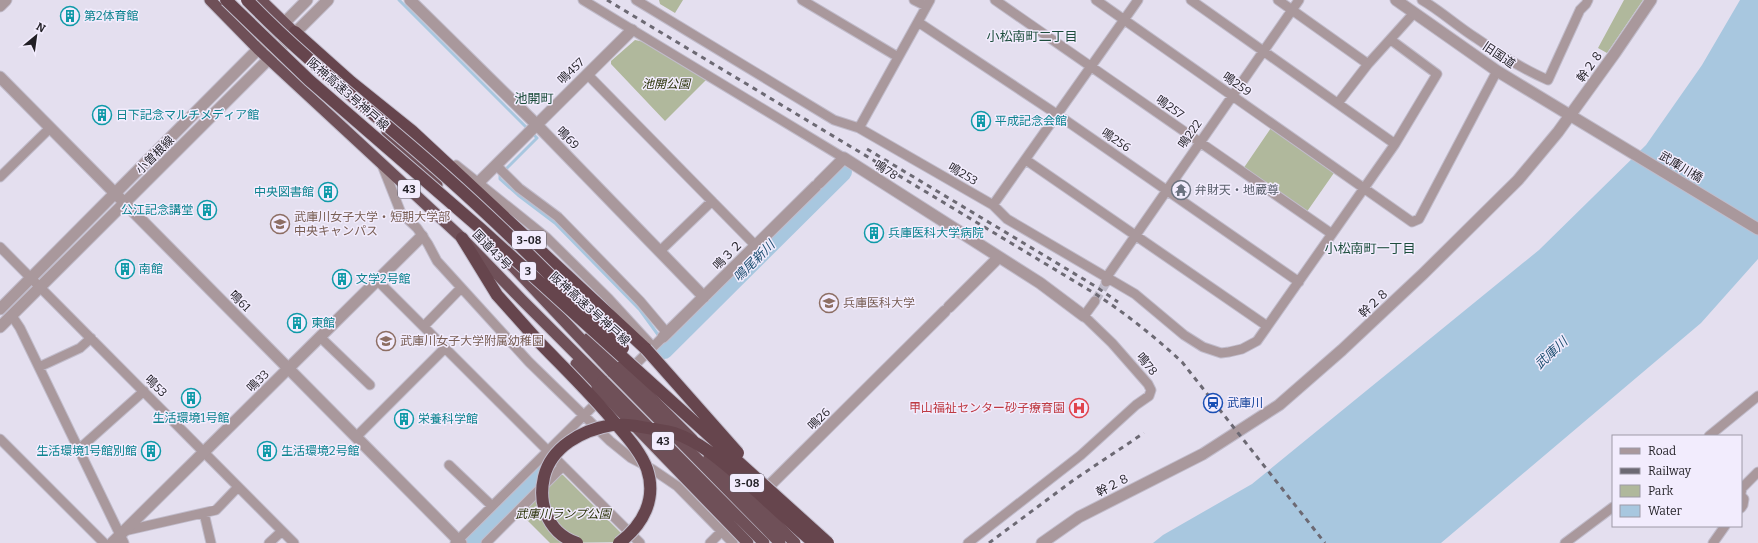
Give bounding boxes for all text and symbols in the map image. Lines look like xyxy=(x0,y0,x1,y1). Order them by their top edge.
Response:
building icon: 第2体育館 xyxy=(59,5,81,27)
place label: 第2体育館 xyxy=(84,9,139,23)
north arrow xyxy=(16,16,56,56)
text: N xyxy=(34,20,48,36)
district label: 小松南町二丁目 xyxy=(986,29,1078,44)
street label: 旧国道 xyxy=(1480,39,1518,71)
street label: 幹２８ xyxy=(1574,47,1606,85)
street label: 阪神高速3号神戸線 xyxy=(305,55,391,133)
street label: 鳴457 xyxy=(555,55,587,87)
street label: 鳴259 xyxy=(1220,69,1254,99)
park label: 池開公園 xyxy=(642,77,692,91)
district label: 池開町 xyxy=(514,91,554,106)
street label: 鳴257 xyxy=(1153,92,1187,122)
building icon: 日下記念マルチメディア館 xyxy=(91,104,113,126)
place label: 日下記念マルチメディア館 xyxy=(116,108,259,122)
building icon: 平成記念会館 xyxy=(970,110,992,132)
place label: 平成記念会館 xyxy=(995,114,1067,128)
street label: 鳴222 xyxy=(1175,117,1205,151)
street label: 鳴69 xyxy=(554,124,582,152)
street label: 鳴256 xyxy=(1099,125,1133,155)
street label: 小曽根線 xyxy=(133,133,177,177)
street label: 武庫川橋 xyxy=(1657,149,1705,185)
street label: 鳴78 xyxy=(872,157,900,183)
street label: 鳴253 xyxy=(946,160,980,188)
temple icon: 弁財天・地蔵尊 xyxy=(1170,179,1192,201)
road number: 43 xyxy=(398,180,420,198)
building icon: 中央図書館 xyxy=(317,181,339,203)
place label: 弁財天・地蔵尊 xyxy=(1195,183,1279,197)
place label: 中央図書館 xyxy=(254,185,314,199)
building icon: 公江記念講堂 xyxy=(196,199,218,221)
place label: 公江記念講堂 xyxy=(121,203,193,217)
place label: 武庫川女子大学・短期大学部 中央キャンパス xyxy=(294,210,450,238)
school or university icon: 武庫川女子大学・短期大学部 中央キャンパス xyxy=(269,213,291,235)
building icon: 兵庫医科大学病院 xyxy=(863,222,885,244)
place label: 兵庫医科大学病院 xyxy=(888,226,984,240)
street label: 国道43号 xyxy=(470,227,514,273)
road number: 3-08 xyxy=(512,231,546,249)
water label: 鳴尾新川 xyxy=(730,236,779,285)
street label: 鳴３２ xyxy=(710,237,746,273)
district label: 小松南町一丁目 xyxy=(1324,241,1416,256)
building icon: 南館 xyxy=(114,258,136,280)
place label: 南館 xyxy=(139,262,163,276)
road number: 3 xyxy=(520,262,536,280)
building icon: 文学2号館 xyxy=(331,268,353,290)
street label: 阪神高速3号神戸線 xyxy=(547,269,633,349)
place label: 文学2号館 xyxy=(356,272,411,286)
street label: 幹２８ xyxy=(1356,286,1392,320)
street label: 鳴61 xyxy=(227,288,253,314)
school or university icon: 兵庫医科大学 xyxy=(818,292,840,314)
place label: 兵庫医科大学 xyxy=(843,296,915,310)
building icon: 東館 xyxy=(286,312,308,334)
place label: 東館 xyxy=(311,316,335,330)
school or university icon: 武庫川女子大学附属幼稚園 xyxy=(375,330,397,352)
water label: 武庫川 xyxy=(1532,333,1572,372)
place label: 武庫川女子大学附属幼稚園 xyxy=(400,334,544,348)
street label: 鳴78 xyxy=(1134,350,1160,378)
street label: 鳴33 xyxy=(244,367,272,395)
street label: 鳴53 xyxy=(142,372,170,400)
building icon: 生活環境1号館 xyxy=(180,387,202,409)
station icon: 武庫川 xyxy=(1202,392,1224,414)
place label: 武庫川 xyxy=(1227,396,1263,410)
hospital icon: 甲山福祉センター砂子療育園 xyxy=(1068,397,1090,419)
place label: 甲山福祉センター砂子療育園 xyxy=(909,401,1065,415)
street label: 鳴26 xyxy=(805,405,833,433)
building icon: 栄養科学館 xyxy=(393,408,415,430)
place label: 生活環境1号館 xyxy=(153,411,229,425)
place label: 栄養科学館 xyxy=(418,412,478,426)
road number: 43 xyxy=(652,432,674,450)
legend xyxy=(1612,435,1742,527)
building icon: 生活環境1号館別館 xyxy=(140,440,162,462)
building icon: 生活環境2号館 xyxy=(256,440,278,462)
place label: 生活環境1号館別館 xyxy=(36,444,137,458)
place label: 生活環境2号館 xyxy=(281,444,360,458)
text: Road xyxy=(1648,444,1676,458)
text: Railway xyxy=(1648,464,1692,478)
street label: 幹２８ xyxy=(1094,471,1132,499)
road number: 3-08 xyxy=(730,474,764,492)
text: Park xyxy=(1648,484,1674,498)
text: Water xyxy=(1648,504,1683,518)
park label: 武庫川ランプ公園 xyxy=(515,507,613,521)

